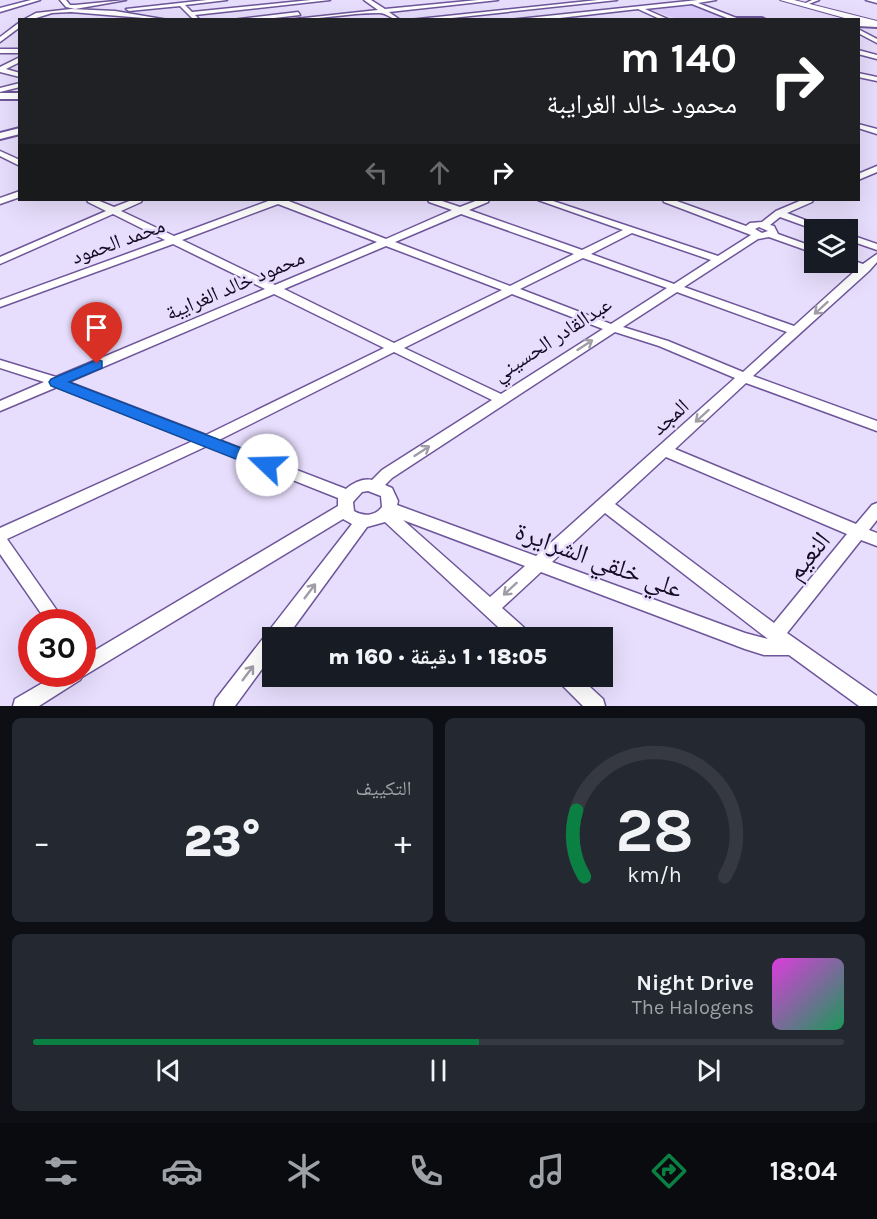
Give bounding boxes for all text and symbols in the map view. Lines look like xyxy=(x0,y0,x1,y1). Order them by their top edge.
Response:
text: 140 m xyxy=(620,33,737,83)
icon: right xyxy=(758,42,836,120)
text: محمود خالد الغرايبة xyxy=(546,88,737,120)
icon: left xyxy=(360,156,393,189)
icon: ahead xyxy=(423,156,456,189)
icon: right xyxy=(486,156,519,189)
street label: محمد الحمود xyxy=(68,213,168,269)
map controls xyxy=(804,219,858,273)
button: layers xyxy=(804,219,858,273)
street label: محمود خالد الغرايبة xyxy=(162,245,308,325)
street label: عبدالقادر الحسيني xyxy=(488,291,619,390)
one-way arrow xyxy=(814,301,829,315)
pin xyxy=(71,302,122,364)
icon: arrive xyxy=(80,311,113,344)
one-way arrow xyxy=(577,338,594,351)
street label: المجد xyxy=(646,394,694,440)
one-way arrow xyxy=(695,409,710,423)
position arrow xyxy=(235,433,299,497)
one-way arrow xyxy=(413,444,430,456)
street label: علي خلقي الشرايرة xyxy=(509,515,687,609)
street label: النعيم xyxy=(779,526,838,587)
one-way arrow xyxy=(503,582,518,596)
one-way arrow xyxy=(304,583,316,599)
speed limit sign: 30 xyxy=(18,609,96,687)
text: 18:05 · 1 دقيقة · 160 m xyxy=(328,644,547,670)
one-way arrow xyxy=(241,665,254,681)
text: التكييف xyxy=(355,777,412,800)
text: 28 xyxy=(616,794,694,867)
text: 23° xyxy=(183,815,261,867)
text: − xyxy=(33,823,50,861)
text: + xyxy=(394,823,412,861)
text: km/h xyxy=(628,862,682,887)
text: Night Drive xyxy=(636,970,754,996)
text: The Halogens xyxy=(632,996,754,1019)
icon: previous xyxy=(152,1054,185,1087)
icon: pause xyxy=(422,1054,455,1087)
icon: next xyxy=(692,1054,725,1087)
icon: filters xyxy=(40,1150,82,1192)
icon: car xyxy=(161,1150,203,1192)
icon: climate xyxy=(283,1150,325,1192)
icon: phone xyxy=(405,1150,447,1192)
icon: music xyxy=(526,1150,568,1192)
icon: directions xyxy=(648,1150,690,1192)
text: 18:04 xyxy=(770,1155,837,1187)

